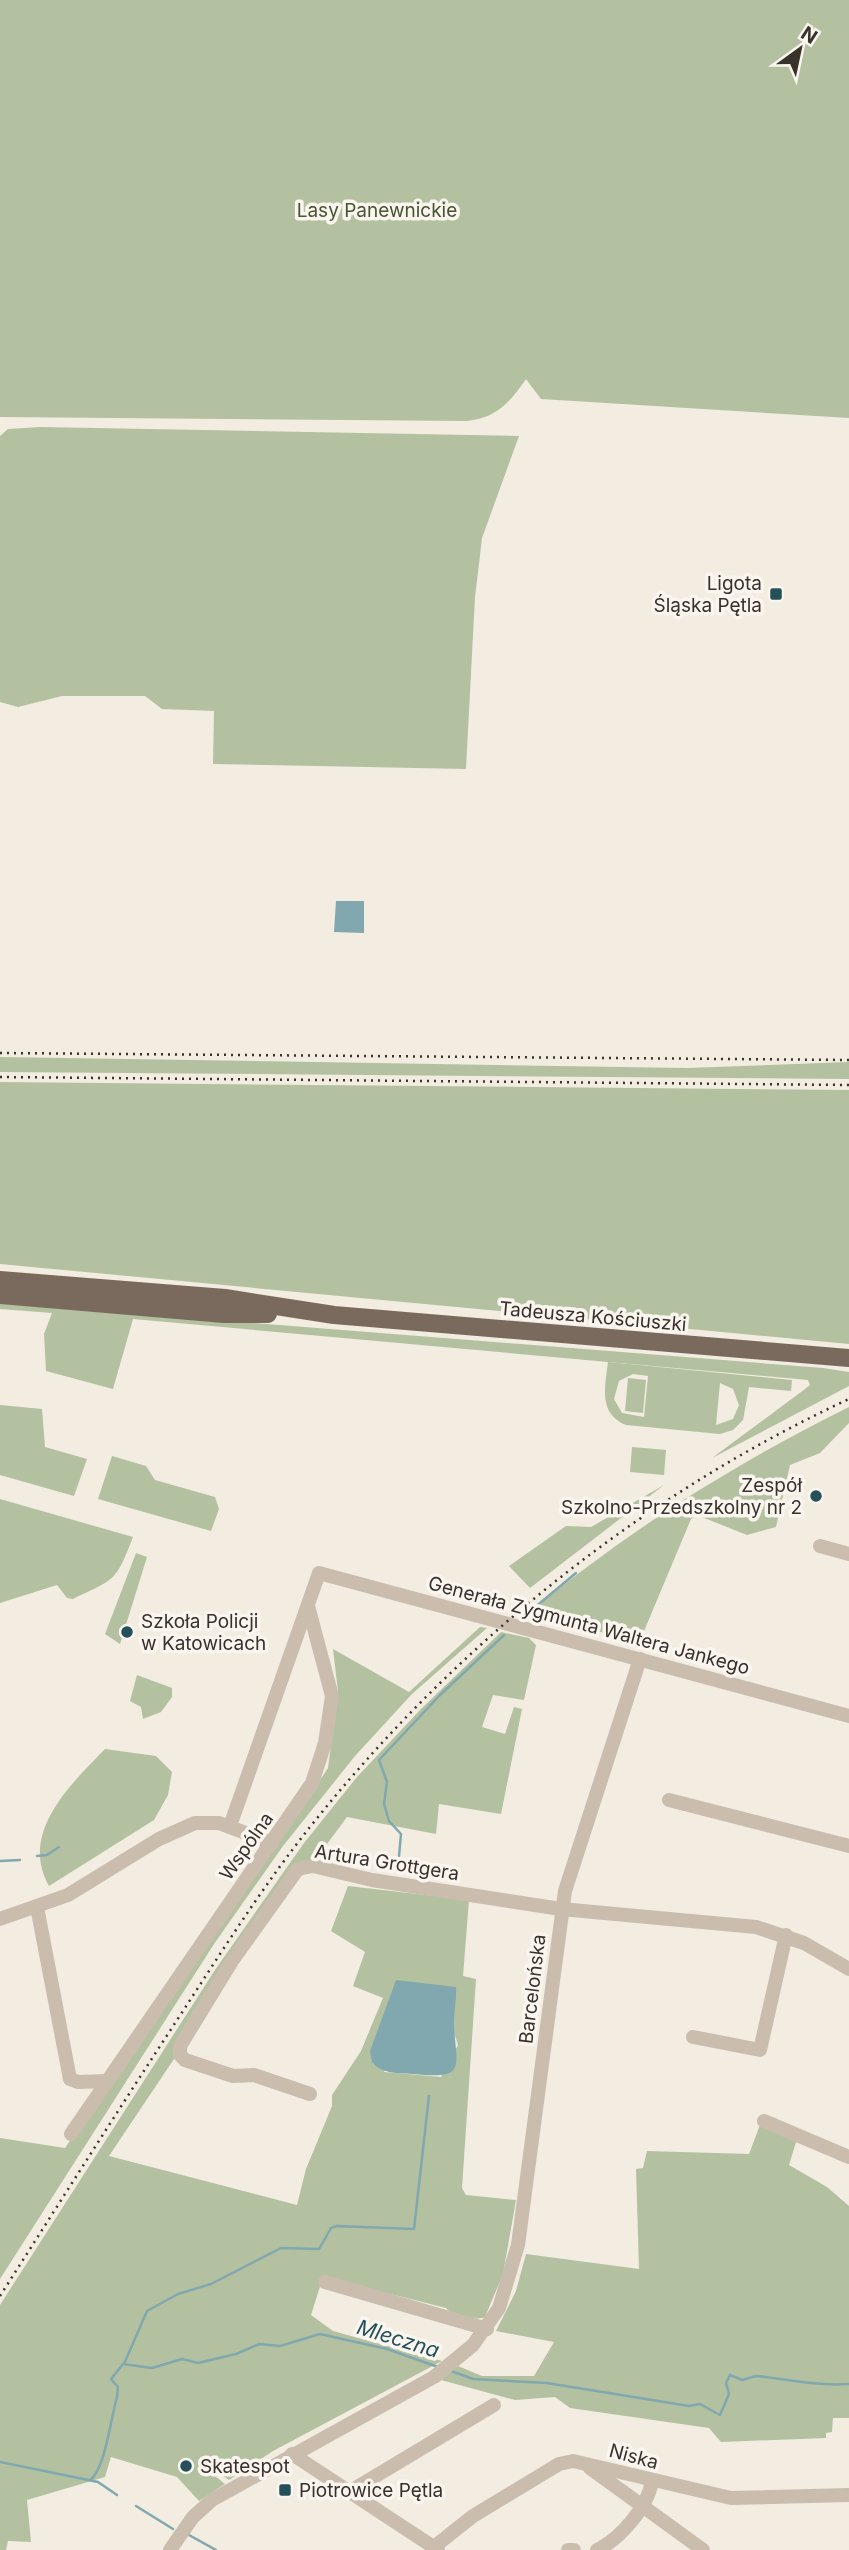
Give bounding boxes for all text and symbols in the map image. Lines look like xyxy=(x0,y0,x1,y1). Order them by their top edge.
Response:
north arrow xyxy=(765,14,835,84)
text: N xyxy=(797,22,821,49)
park label: Lasy Panewnickie xyxy=(297,199,457,222)
place label: Ligota Śląska Pętla xyxy=(653,572,762,617)
marker: Ligota Śląska Pętla xyxy=(768,586,784,602)
street label: Tadeusza Kościuszki xyxy=(498,1297,687,1336)
place label: Zespół Szkolno-Przedszkolny nr 2 xyxy=(561,1474,802,1519)
marker: Zespół Szkolno-Przedszkolny nr 2 xyxy=(808,1488,824,1504)
street label: Generała Zygmunta Waltera Jankego xyxy=(426,1571,752,1680)
place label: Szkoła Policji w Katowicach xyxy=(141,1610,266,1655)
marker: Szkoła Policji w Katowicach xyxy=(119,1624,135,1640)
street label: Wspólna xyxy=(215,1808,278,1885)
street label: Artura Grottgera xyxy=(313,1840,461,1885)
street label: Barcelońska xyxy=(514,1933,551,2045)
water label: Mleczna xyxy=(354,2314,442,2363)
street label: Niska xyxy=(607,2439,661,2474)
place label: Skatespot xyxy=(200,2455,290,2478)
marker: Skatespot xyxy=(178,2458,194,2474)
place label: Piotrowice Pętla xyxy=(299,2479,443,2502)
marker: Piotrowice Pętla xyxy=(277,2482,293,2498)

